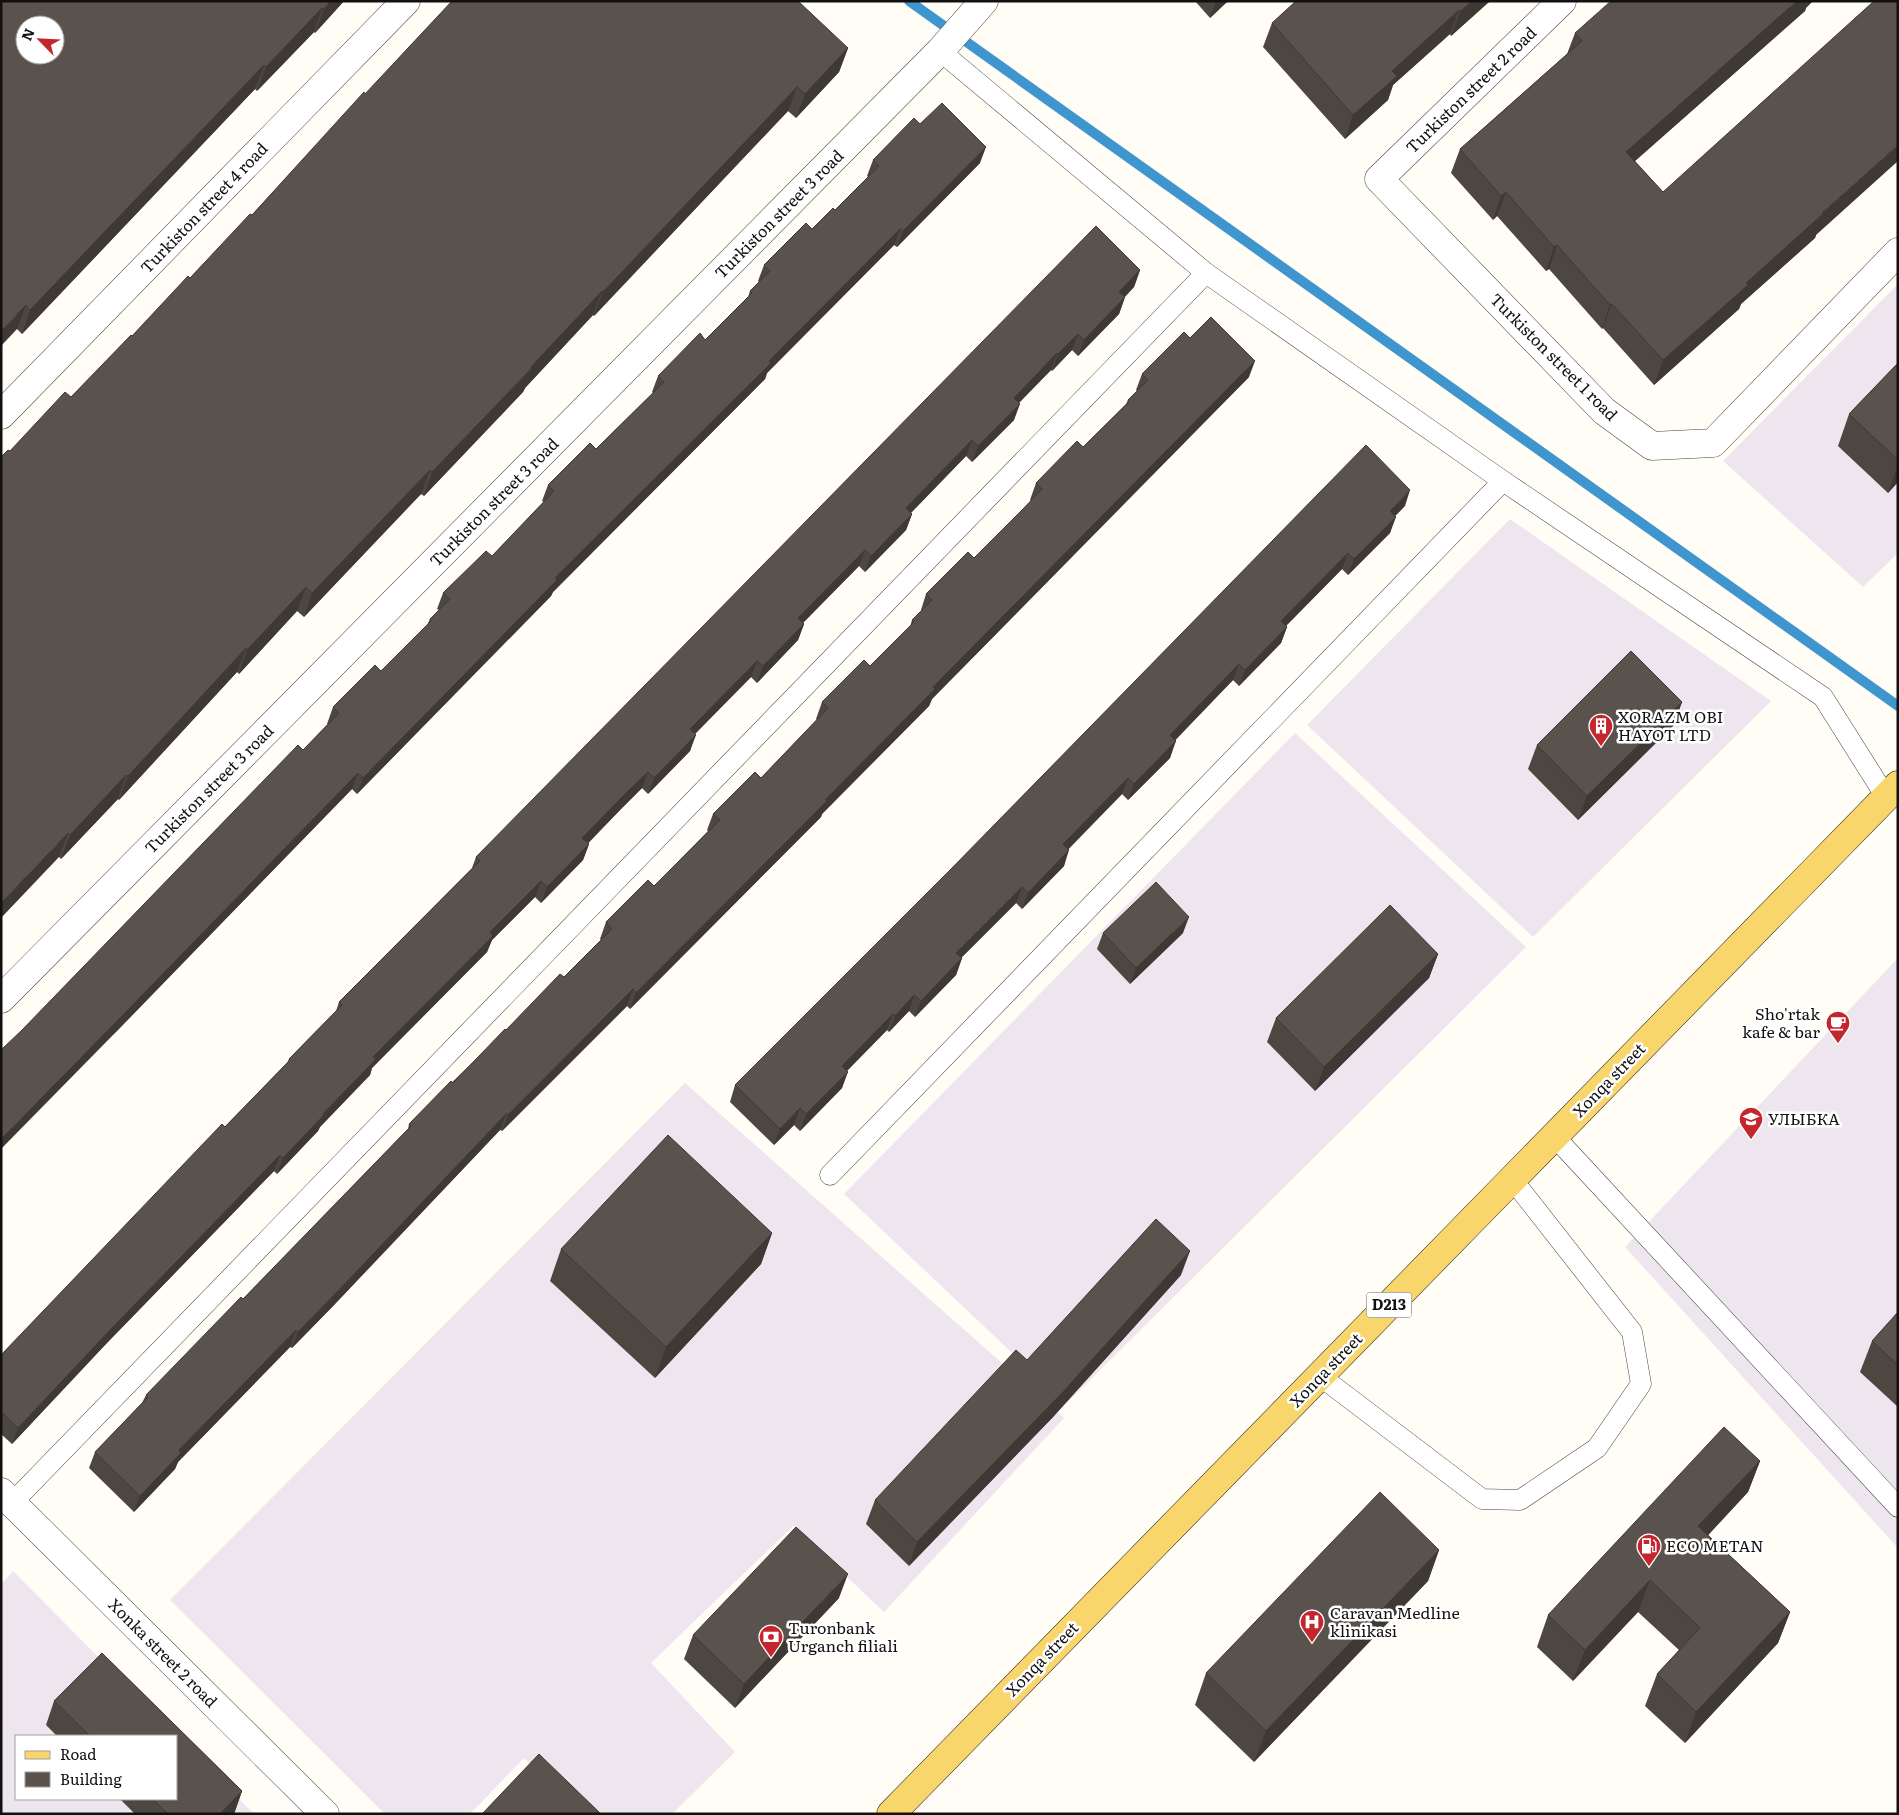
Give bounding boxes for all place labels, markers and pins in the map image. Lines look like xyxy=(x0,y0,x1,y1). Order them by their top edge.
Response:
place label: XORAZM OBI HAYOT LTD xyxy=(1618,704,1723,746)
building icon: XORAZM OBI HAYOT LTD xyxy=(1588,713,1614,747)
place label: Sho'rtak kafe & bar xyxy=(1742,1001,1820,1043)
cafe icon: Sho'rtak kafe & bar xyxy=(1825,1010,1851,1044)
school or university icon: УЛЫБКА xyxy=(1738,1106,1764,1140)
place label: УЛЫБКА xyxy=(1768,1106,1840,1130)
fuel station icon: ECO METAN xyxy=(1636,1533,1662,1567)
place label: ECO METAN xyxy=(1666,1533,1764,1557)
place label: Caravan Medline klinikasi xyxy=(1330,1600,1460,1642)
hospital icon: Caravan Medline klinikasi xyxy=(1299,1609,1325,1643)
place label: Turonbank Urganch filiali xyxy=(788,1615,898,1657)
bank icon: Turonbank Urganch filiali xyxy=(758,1624,784,1658)

